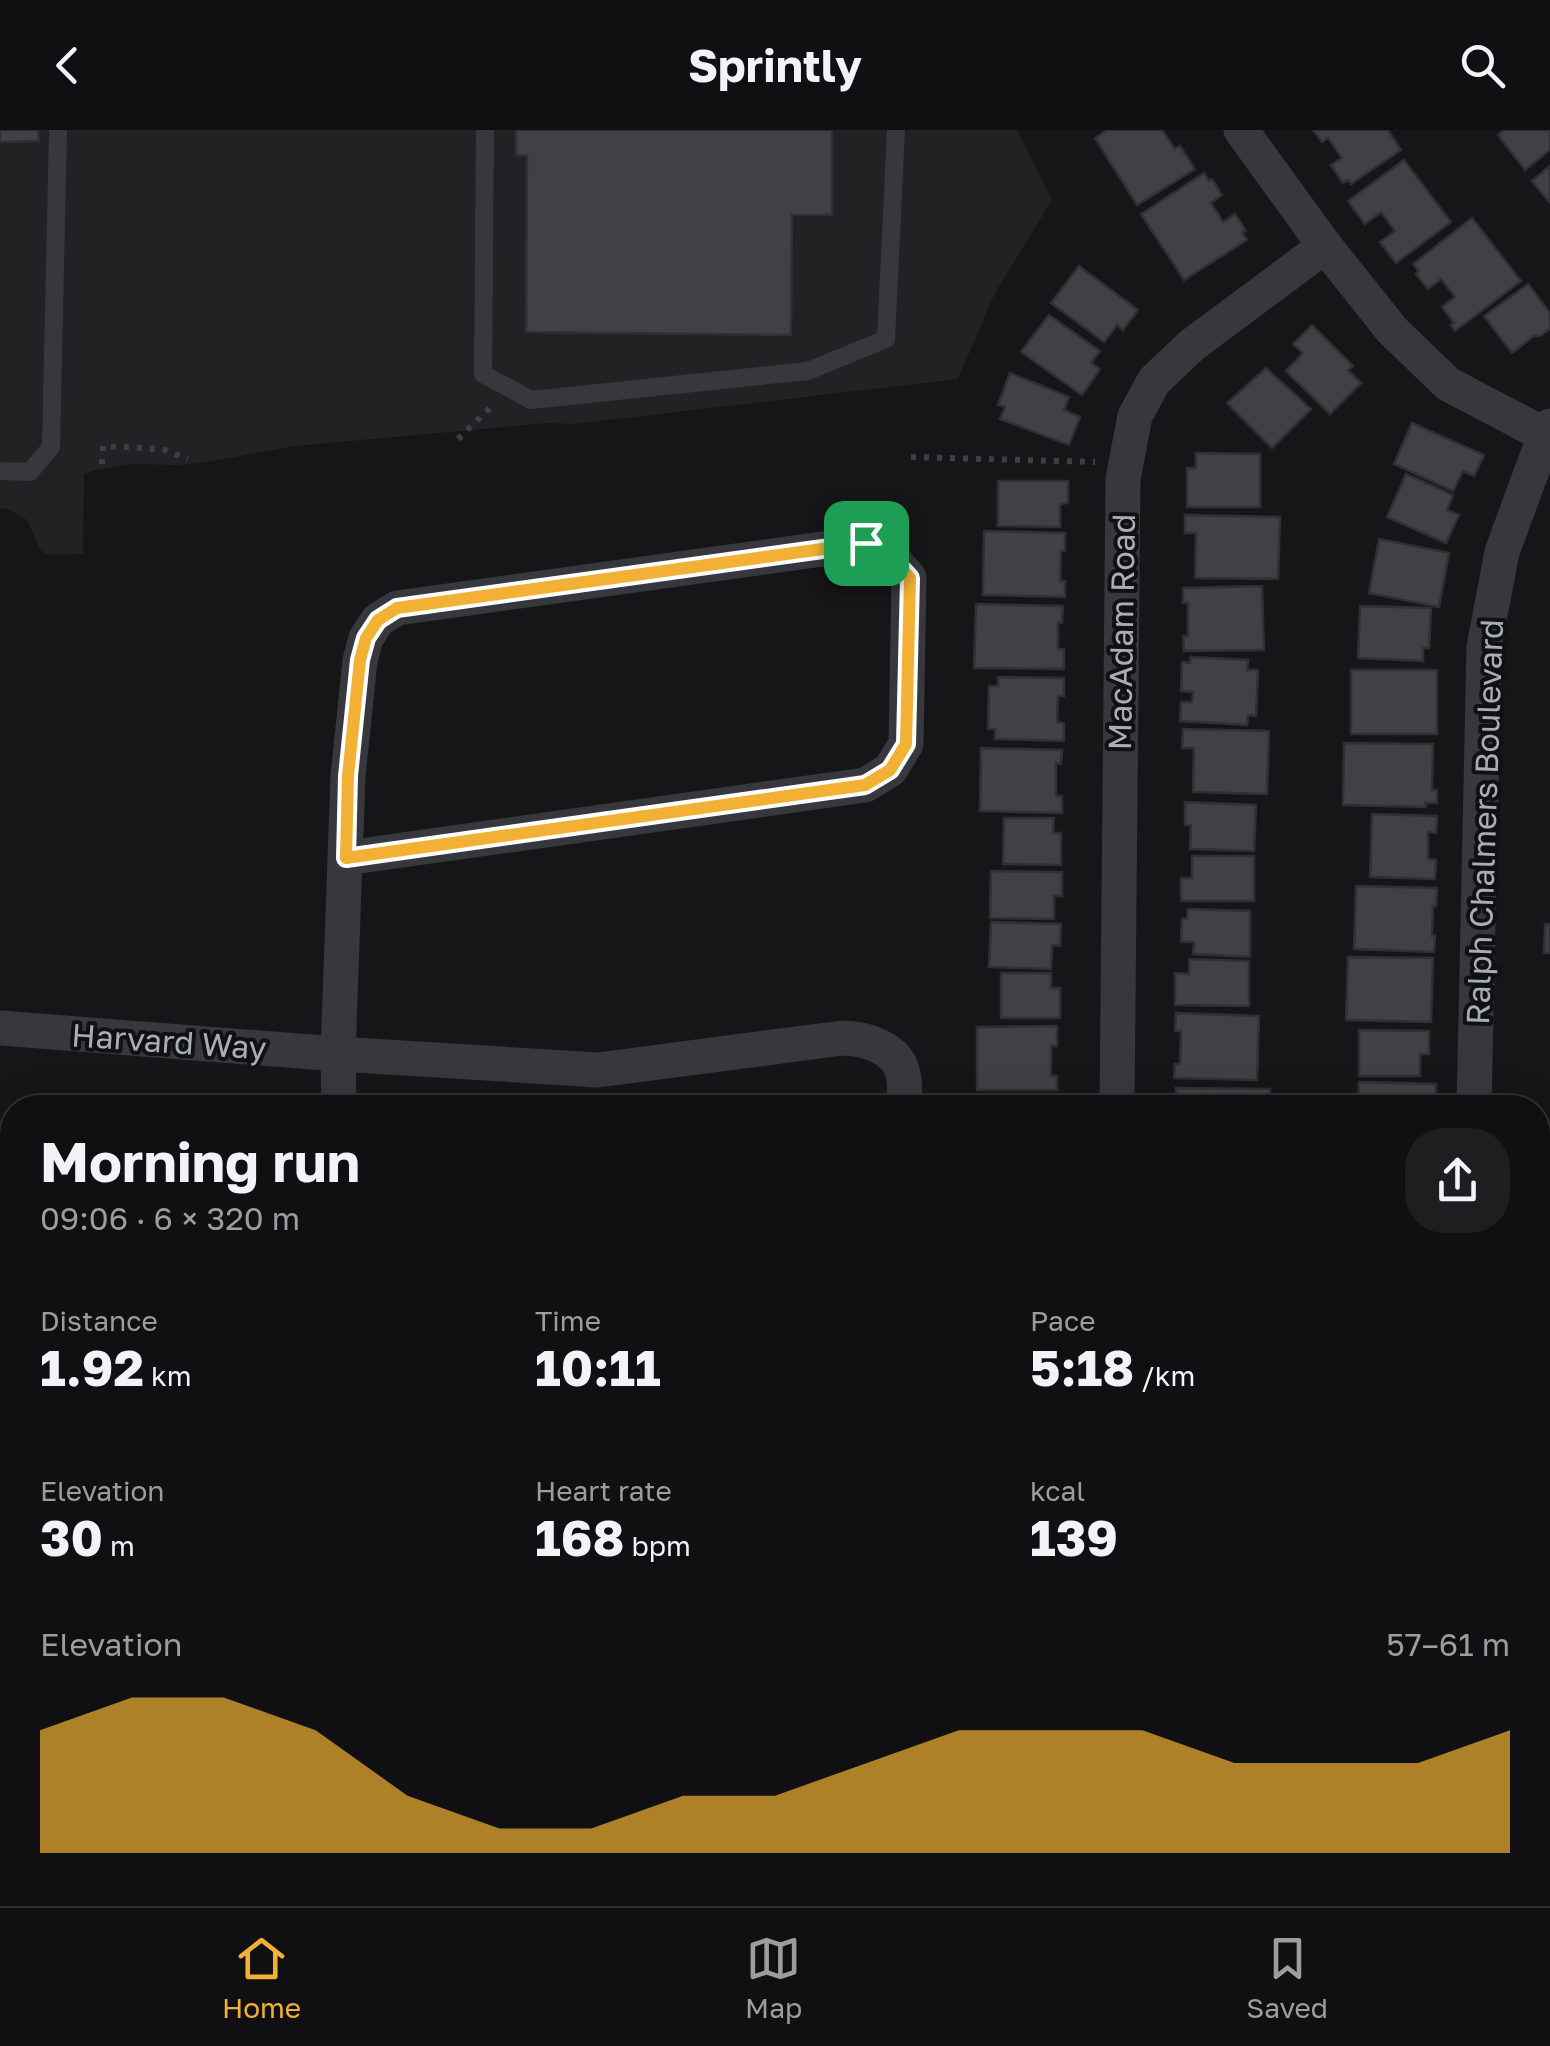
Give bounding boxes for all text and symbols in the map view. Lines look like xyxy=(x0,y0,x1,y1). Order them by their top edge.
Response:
icon: back xyxy=(40,38,95,93)
text: Sprintly xyxy=(688,38,862,92)
icon: search xyxy=(1455,38,1510,93)
pin xyxy=(824,501,909,586)
street label: MacAdam Road xyxy=(1100,513,1142,751)
icon: arrive xyxy=(839,516,894,571)
street label: Ralph Chalmers Boulevard xyxy=(1458,618,1510,1026)
street label: Harvard Way xyxy=(70,1015,268,1067)
text: Morning run xyxy=(40,1128,360,1194)
button: share xyxy=(1405,1128,1510,1233)
text: 09:06 · 6 × 320 m xyxy=(40,1199,300,1237)
text: Distance xyxy=(40,1304,158,1337)
text: Time xyxy=(535,1304,601,1337)
text: Pace xyxy=(1030,1304,1095,1337)
text: 1.92 xyxy=(40,1337,144,1397)
text: 10:11 xyxy=(535,1337,661,1397)
text: 5:18 xyxy=(1030,1337,1134,1397)
text: km xyxy=(144,1359,192,1392)
text: /km xyxy=(1134,1359,1195,1392)
text: Elevation xyxy=(40,1474,165,1507)
text: Heart rate xyxy=(535,1474,672,1507)
text: kcal xyxy=(1030,1474,1085,1507)
text: 30 xyxy=(40,1507,103,1567)
text: 168 xyxy=(535,1507,625,1567)
text: 139 xyxy=(1030,1507,1118,1567)
text: m xyxy=(103,1529,135,1562)
text: bpm xyxy=(625,1529,691,1562)
text: Elevation xyxy=(40,1625,182,1663)
text: 57–61 m xyxy=(1386,1625,1510,1663)
tab: Home xyxy=(222,1931,301,2024)
tab: Map xyxy=(745,1931,802,2024)
tab: Saved xyxy=(1246,1931,1328,2024)

